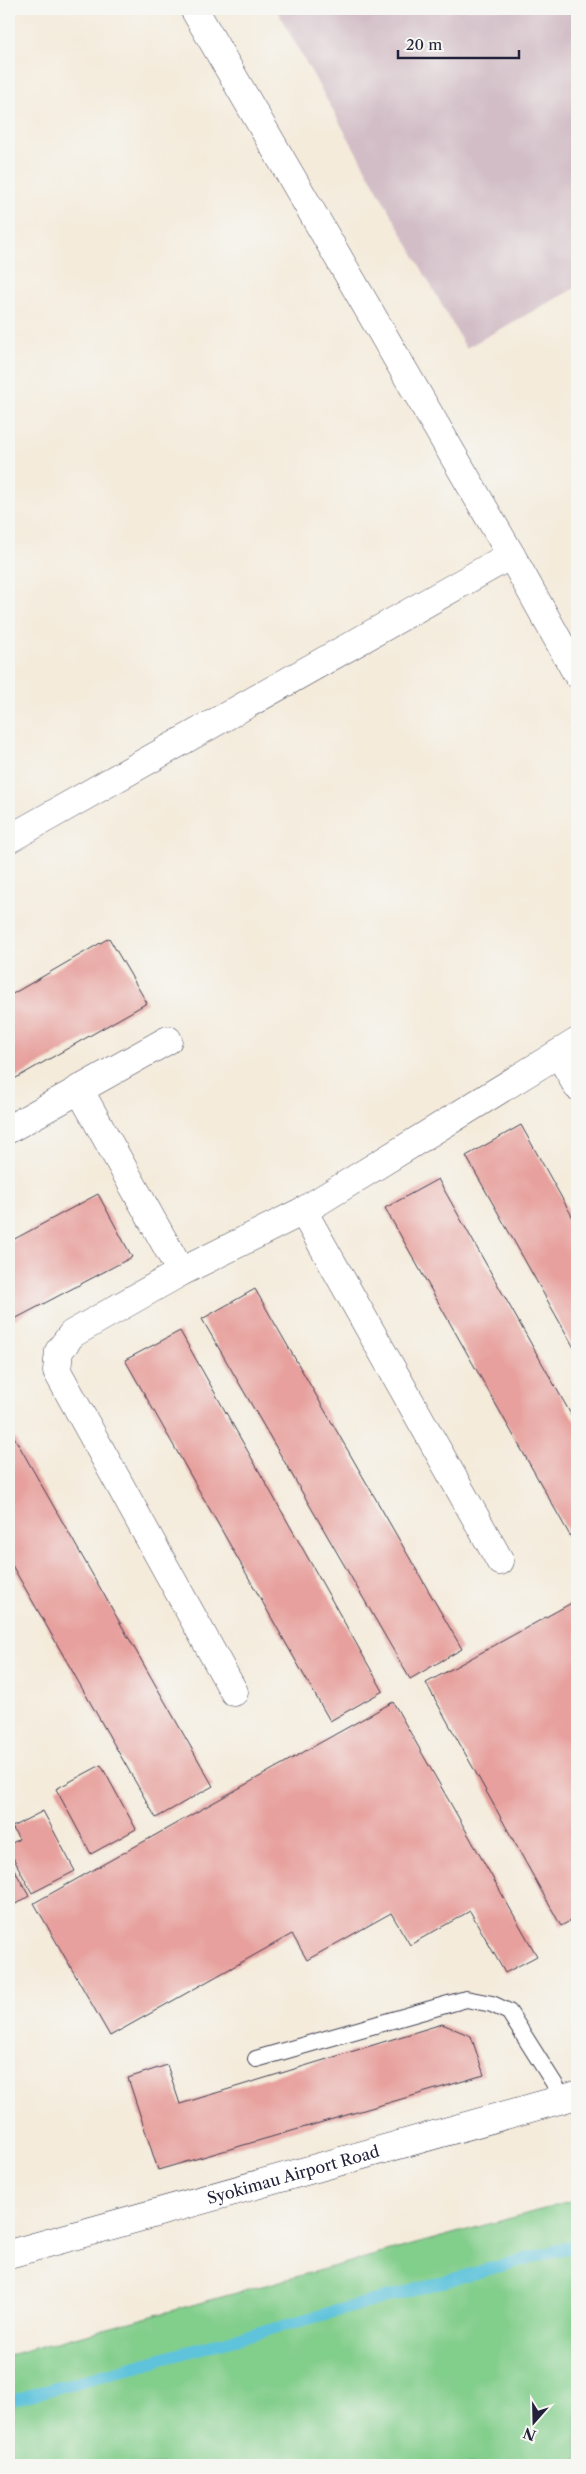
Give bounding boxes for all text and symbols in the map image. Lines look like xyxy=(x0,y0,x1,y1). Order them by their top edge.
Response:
scale bar xyxy=(398,28,520,60)
text: 20 m xyxy=(406,35,442,54)
street label: Syokimau Airport Road xyxy=(205,2141,382,2208)
north arrow xyxy=(508,2396,558,2446)
text: N xyxy=(521,2424,538,2445)

